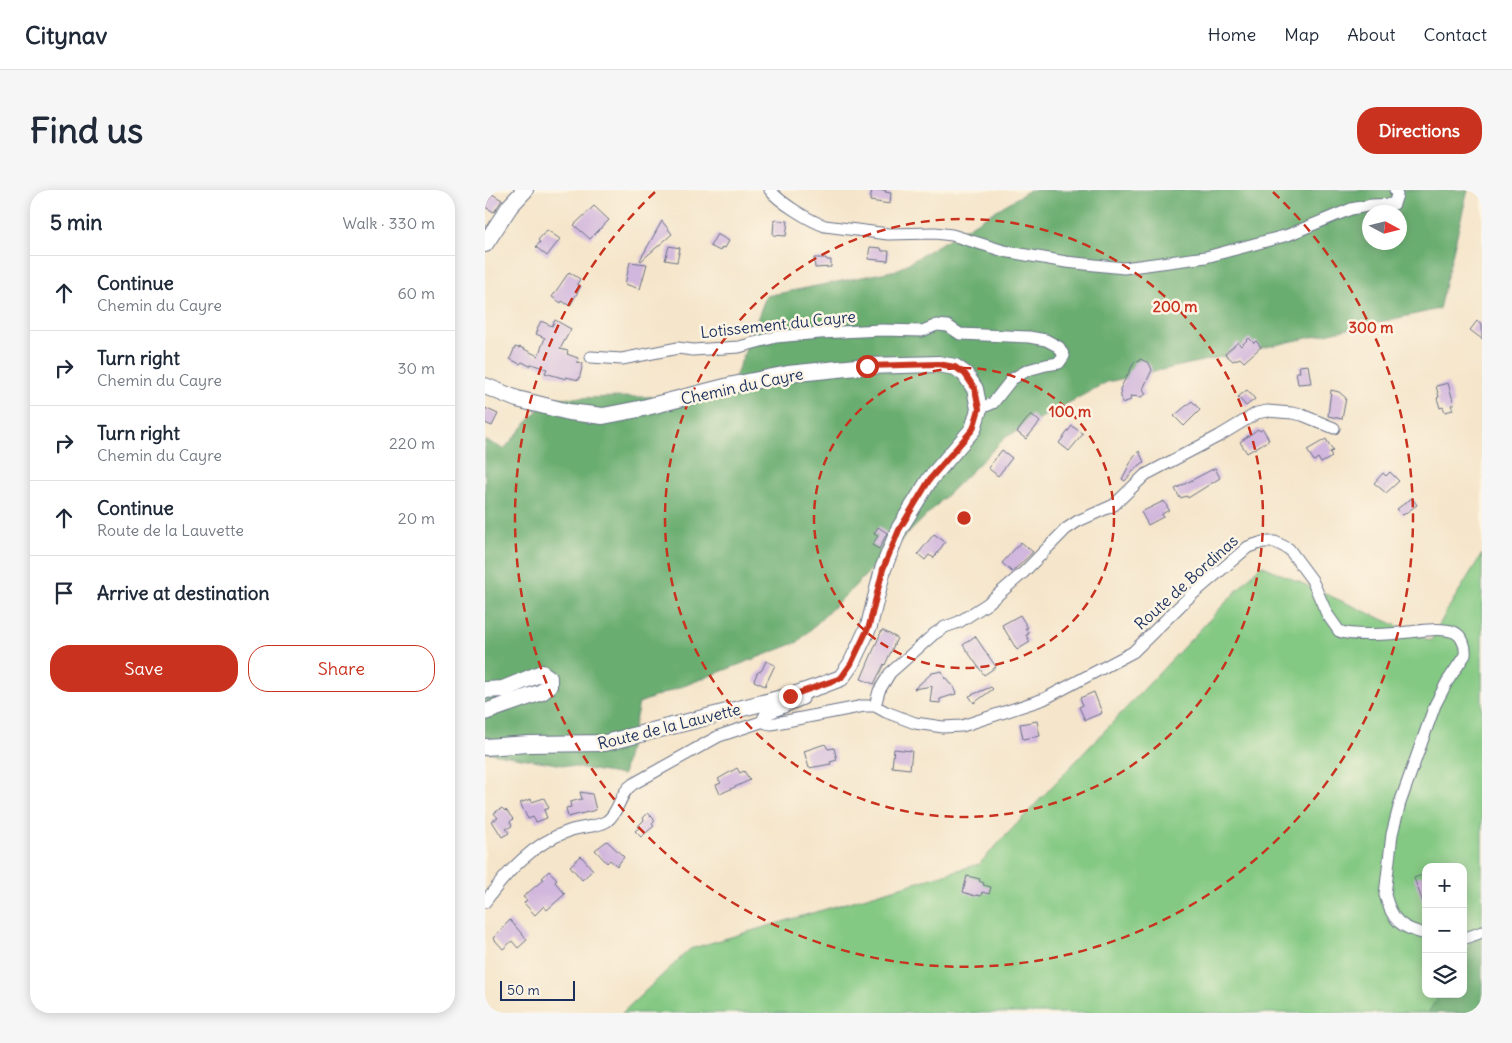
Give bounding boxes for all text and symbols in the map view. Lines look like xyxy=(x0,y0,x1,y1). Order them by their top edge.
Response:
text: Citynav xyxy=(25,20,107,50)
text: Home xyxy=(1208,23,1256,46)
text: Map xyxy=(1284,23,1319,46)
text: About xyxy=(1347,23,1395,46)
text: Contact xyxy=(1423,23,1487,46)
button: Directions xyxy=(1357,107,1482,154)
text: Find us xyxy=(30,108,143,152)
north arrow xyxy=(1362,205,1407,250)
text: 5 min xyxy=(50,209,102,236)
text: Walk · 330 m xyxy=(342,213,435,233)
text: Continue xyxy=(97,271,174,295)
icon: ahead xyxy=(50,279,78,307)
text: 60 m xyxy=(397,283,435,303)
text: Chemin du Cayre xyxy=(97,295,222,315)
text: 200 m xyxy=(1153,297,1197,316)
street label: Lotissement du Cayre xyxy=(699,306,857,342)
text: 300 m xyxy=(1349,318,1394,337)
text: Turn right xyxy=(97,346,180,370)
icon: right xyxy=(50,354,78,382)
route start xyxy=(856,355,879,378)
text: 30 m xyxy=(398,358,435,378)
street label: Chemin du Cayre xyxy=(679,363,805,409)
text: Chemin du Cayre xyxy=(97,370,222,390)
text: 100 m xyxy=(1049,402,1091,421)
text: Turn right xyxy=(97,421,180,445)
icon: right xyxy=(50,429,78,457)
text: 220 m xyxy=(389,433,435,453)
text: Chemin du Cayre xyxy=(97,445,222,465)
text: Continue xyxy=(97,496,174,520)
icon: ahead xyxy=(50,504,78,532)
text: 20 m xyxy=(398,508,435,528)
centre of rings xyxy=(955,509,973,527)
text: Route de la Lauvette xyxy=(97,520,244,540)
street label: Route de Bordinas xyxy=(1130,530,1242,634)
icon: arrive xyxy=(50,579,78,607)
text: Arrive at destination xyxy=(97,581,270,605)
button: Save xyxy=(50,645,238,692)
button: Share xyxy=(248,645,435,692)
route end xyxy=(779,685,802,708)
street label: Route de la Lauvette xyxy=(595,699,743,753)
map controls xyxy=(1422,863,1467,998)
button: + xyxy=(1422,863,1467,908)
button: − xyxy=(1422,908,1467,953)
button: layers xyxy=(1422,953,1467,998)
scale bar xyxy=(500,978,575,1001)
text: 50 m xyxy=(507,981,540,999)

